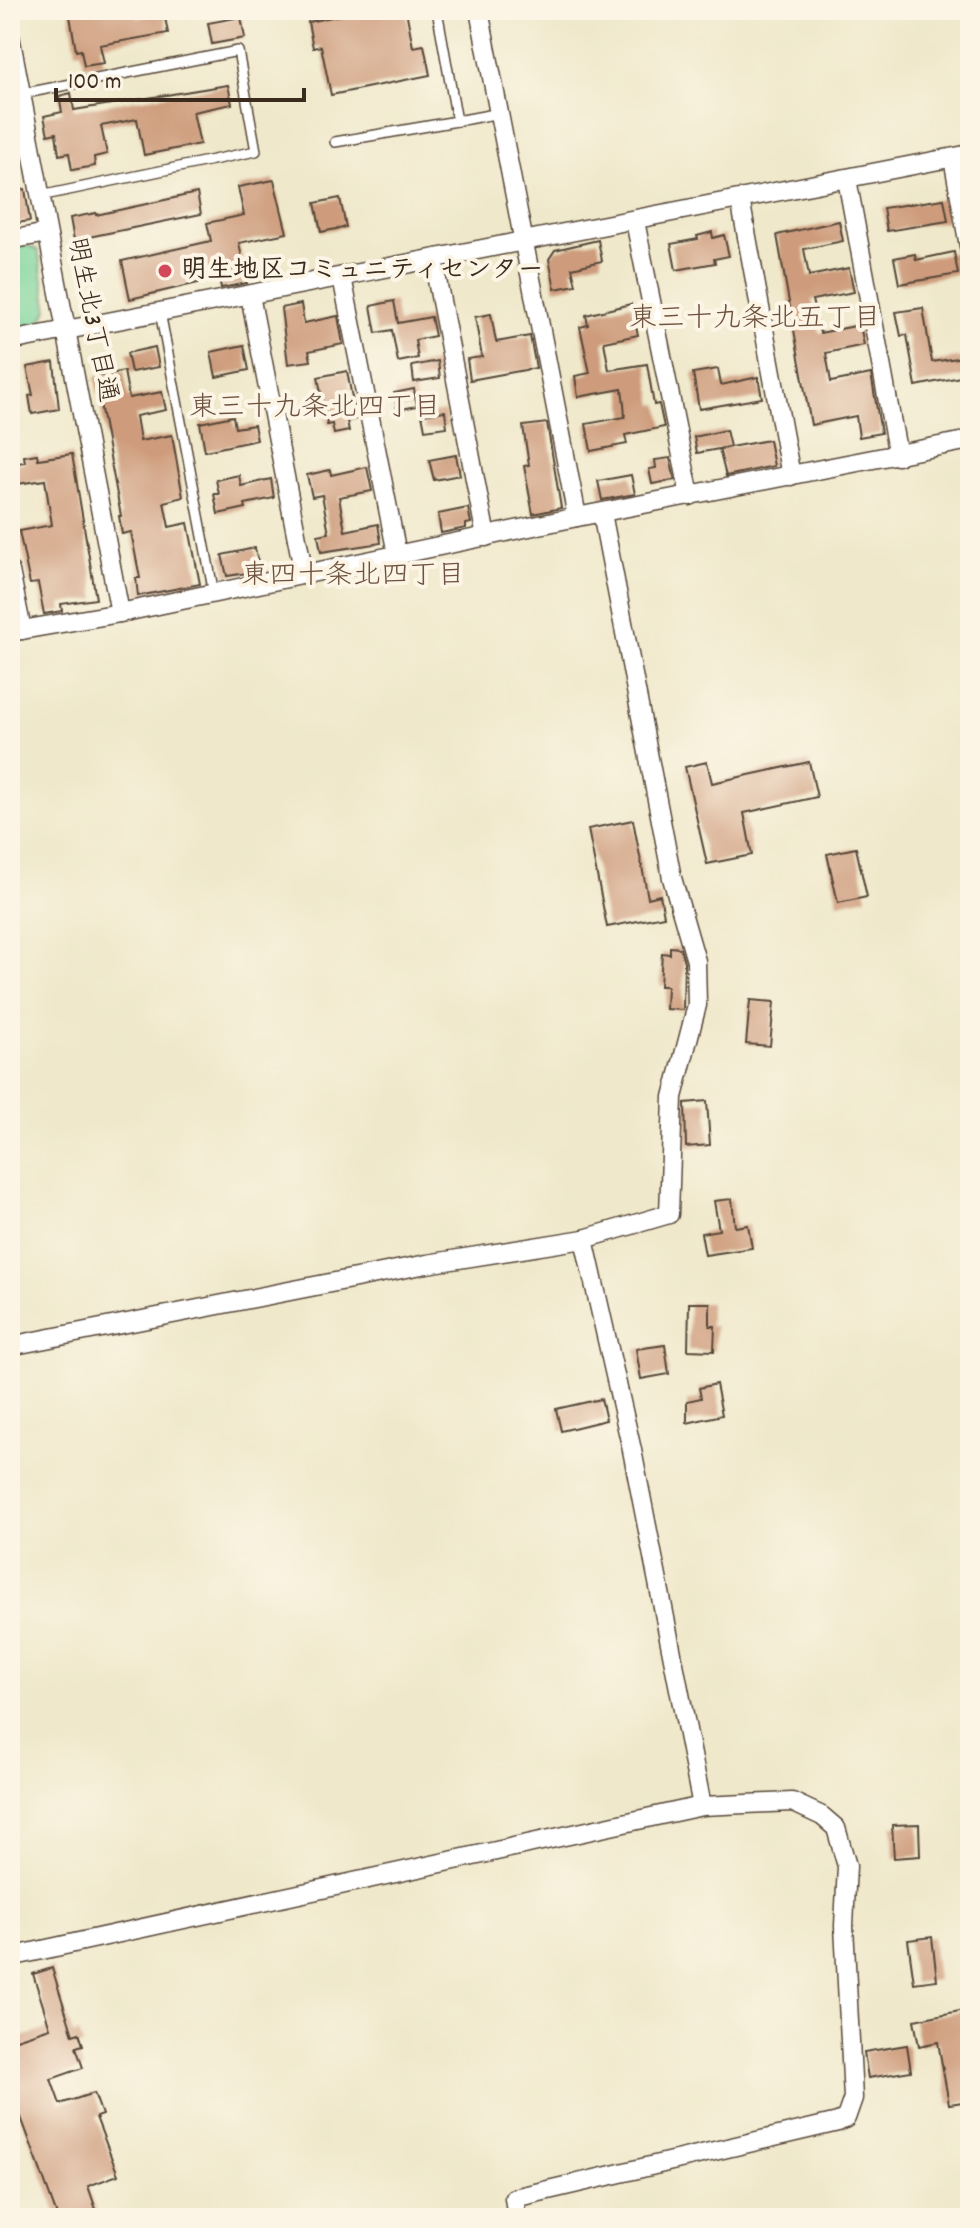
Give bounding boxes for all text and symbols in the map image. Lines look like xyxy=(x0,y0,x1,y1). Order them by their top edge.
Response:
scale bar xyxy=(56,52,304,102)
text: 100 m xyxy=(68,66,121,100)
street label: 明生北3丁目通 xyxy=(57,234,125,406)
place label: 明生地区コミュニティセンター xyxy=(181,253,543,290)
marker: 明生地区コミュニティセンター xyxy=(156,262,174,280)
district label: 東三十九条北五丁目 xyxy=(629,301,881,341)
district label: 東三十九条北四丁目 xyxy=(189,390,441,430)
district label: 東四十条北四丁目 xyxy=(241,558,465,598)

